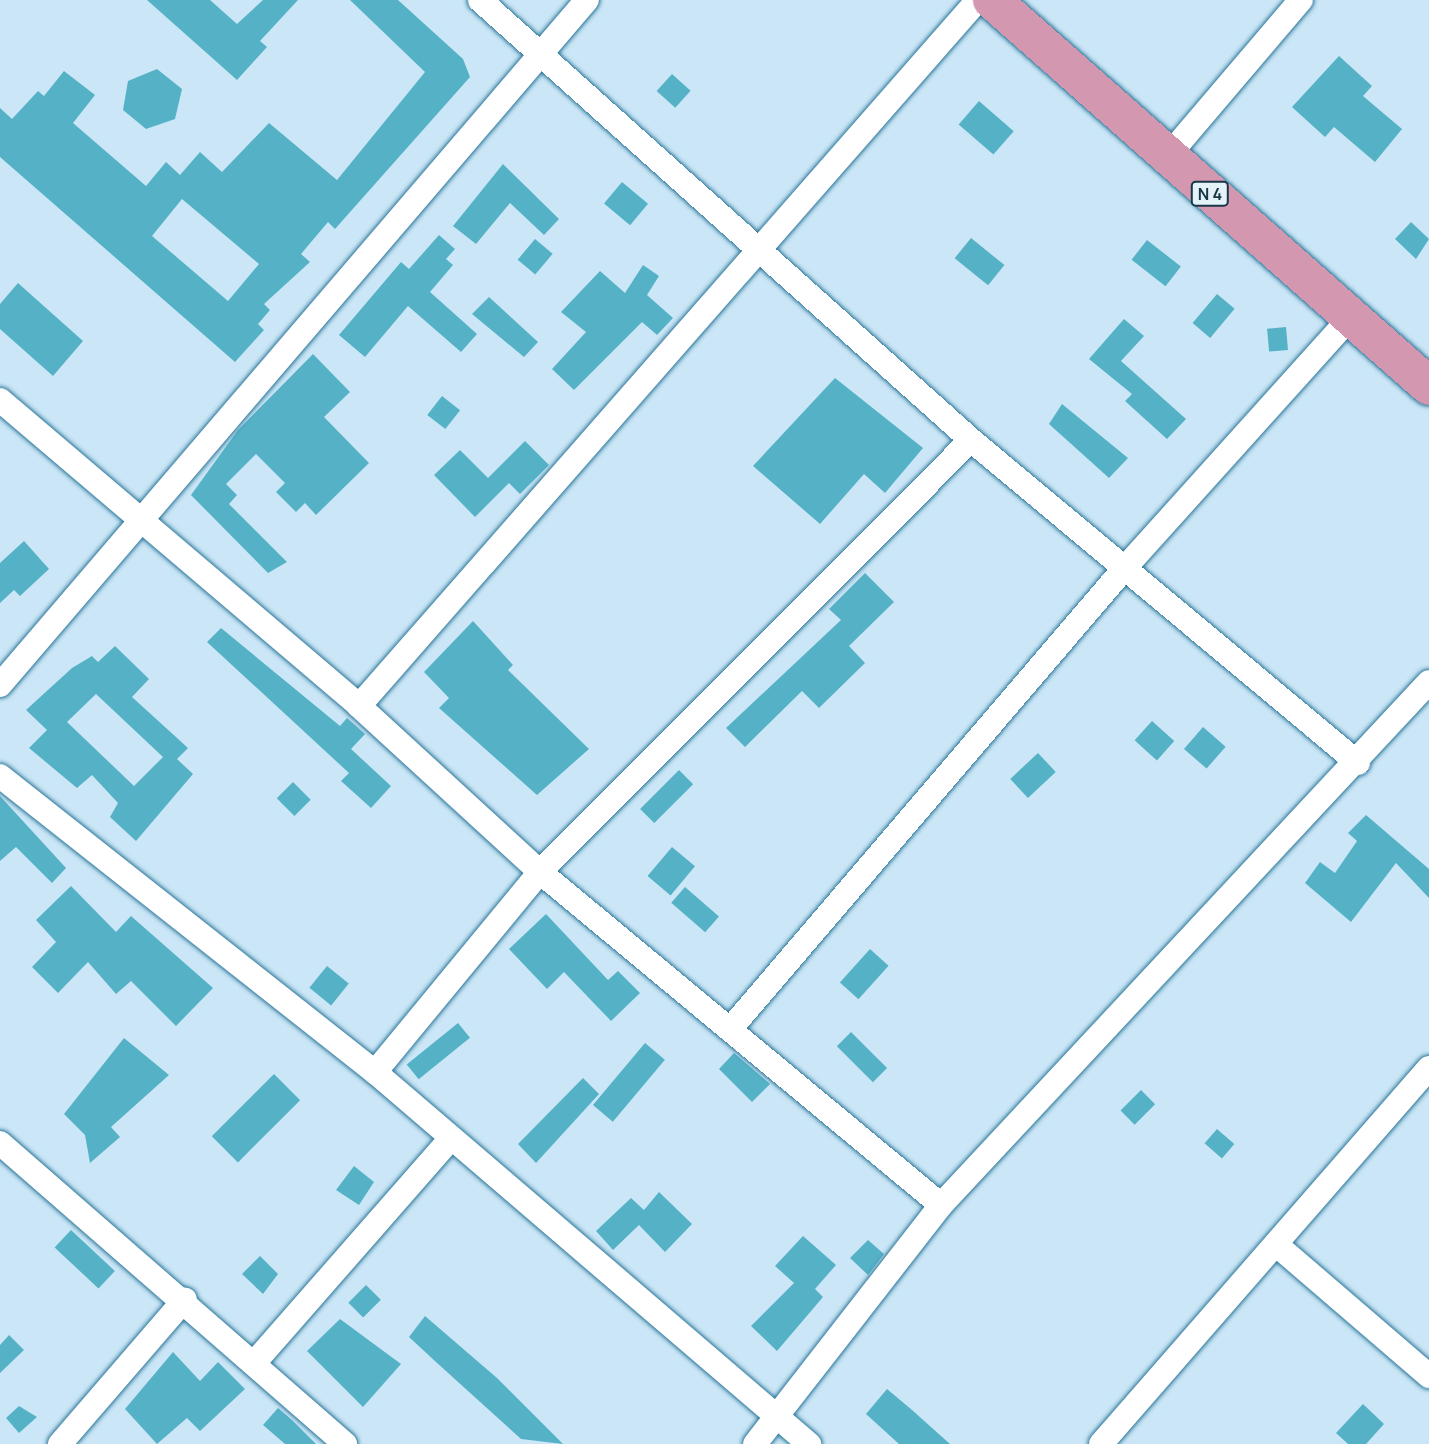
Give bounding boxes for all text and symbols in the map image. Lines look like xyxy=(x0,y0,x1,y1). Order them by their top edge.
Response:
road number: N 4 xyxy=(1191,182,1229,206)

